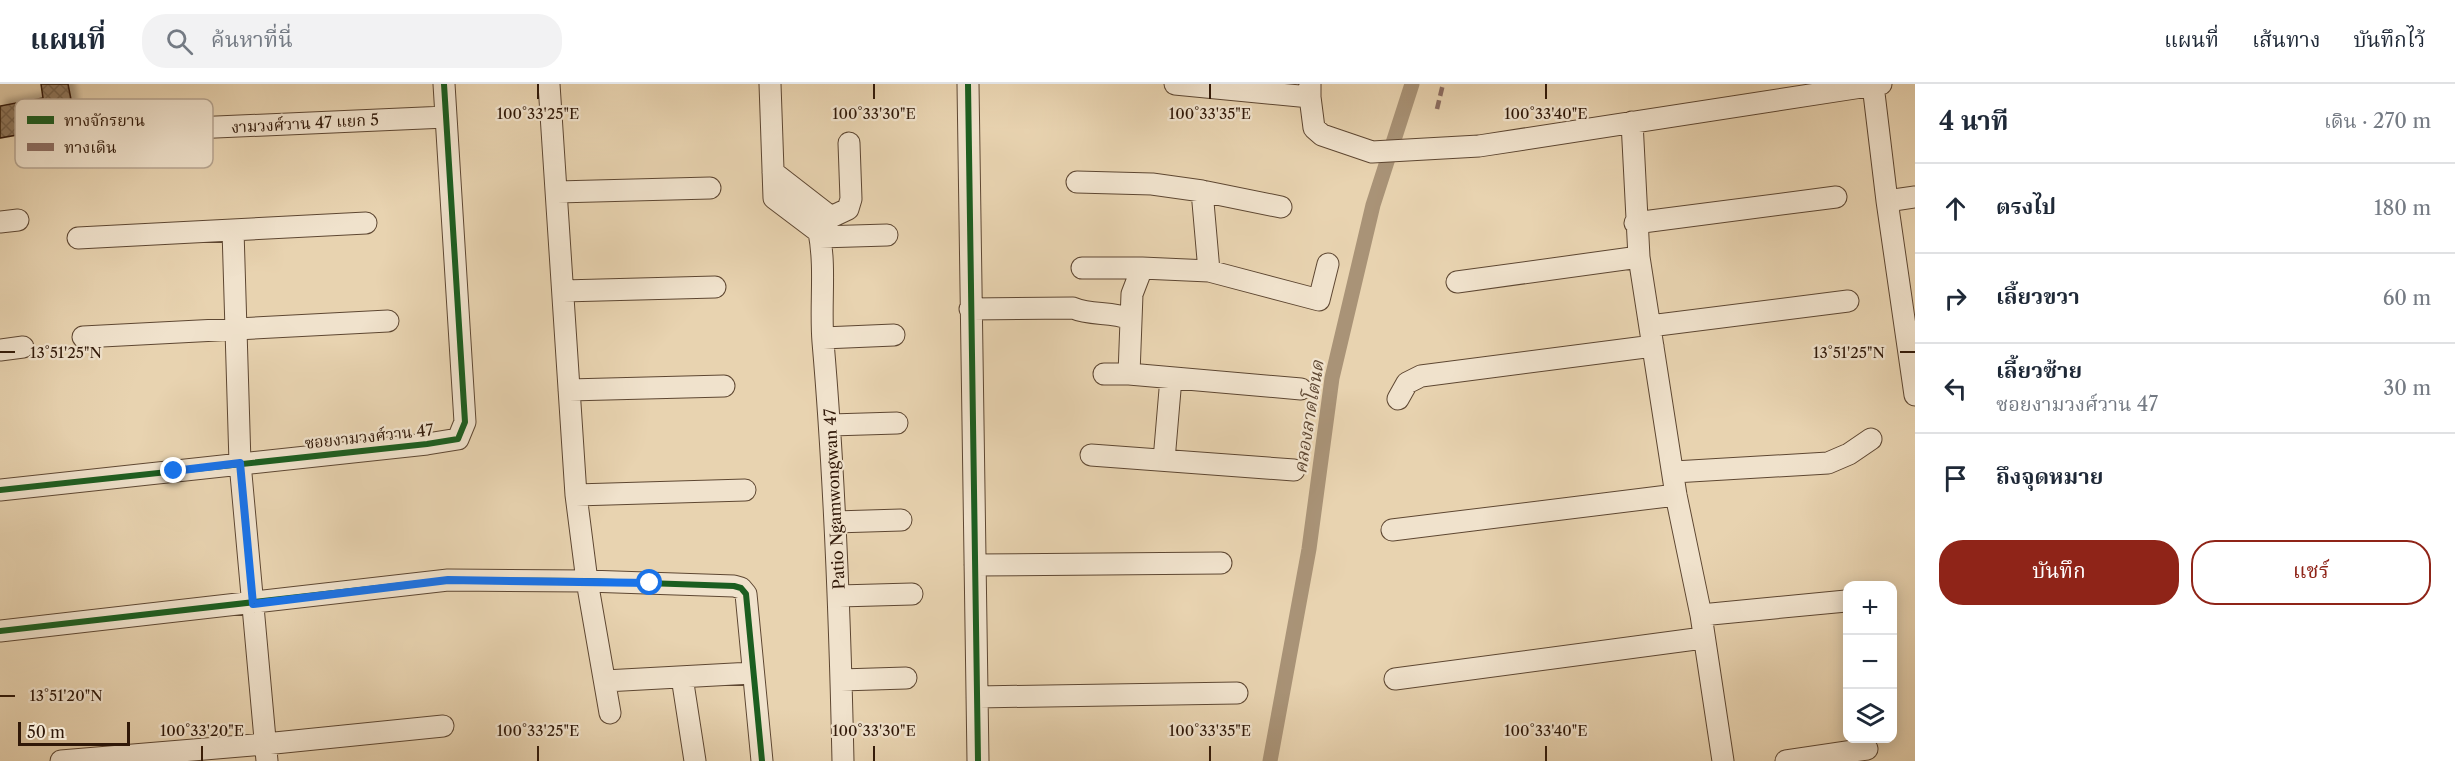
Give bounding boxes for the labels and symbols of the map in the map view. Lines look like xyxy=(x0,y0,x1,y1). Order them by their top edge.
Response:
legend xyxy=(15,99,213,168)
text: 100°33'25"E xyxy=(497,104,579,123)
text: 100°33'30"E xyxy=(832,104,916,123)
text: 100°33'35"E xyxy=(1169,104,1251,123)
text: 100°33'40"E xyxy=(1504,104,1588,123)
street label: งามวงศ์วาน 47 แยก 5 xyxy=(231,109,379,137)
text: ทางจักรยาน xyxy=(64,110,145,130)
text: ทางเดิน xyxy=(64,137,117,157)
text: 13°51'25"N xyxy=(30,343,102,362)
text: 13°51'25"N xyxy=(1813,343,1885,362)
water label: คลองลาดโตนด xyxy=(1287,358,1329,475)
street label: Patio Ngamwongwan 47 xyxy=(819,408,849,590)
street label: ซอยงามวงศ์วาน 47 xyxy=(303,419,435,453)
route end xyxy=(160,457,186,483)
route start xyxy=(636,569,662,595)
text: 13°51'20"N xyxy=(29,686,103,705)
scale bar xyxy=(18,719,130,746)
text: 100°33'20"E xyxy=(160,721,244,740)
text: 100°33'25"E xyxy=(497,721,579,740)
text: 100°33'30"E xyxy=(832,721,916,740)
text: 100°33'35"E xyxy=(1169,721,1251,740)
text: 100°33'40"E xyxy=(1504,721,1588,740)

